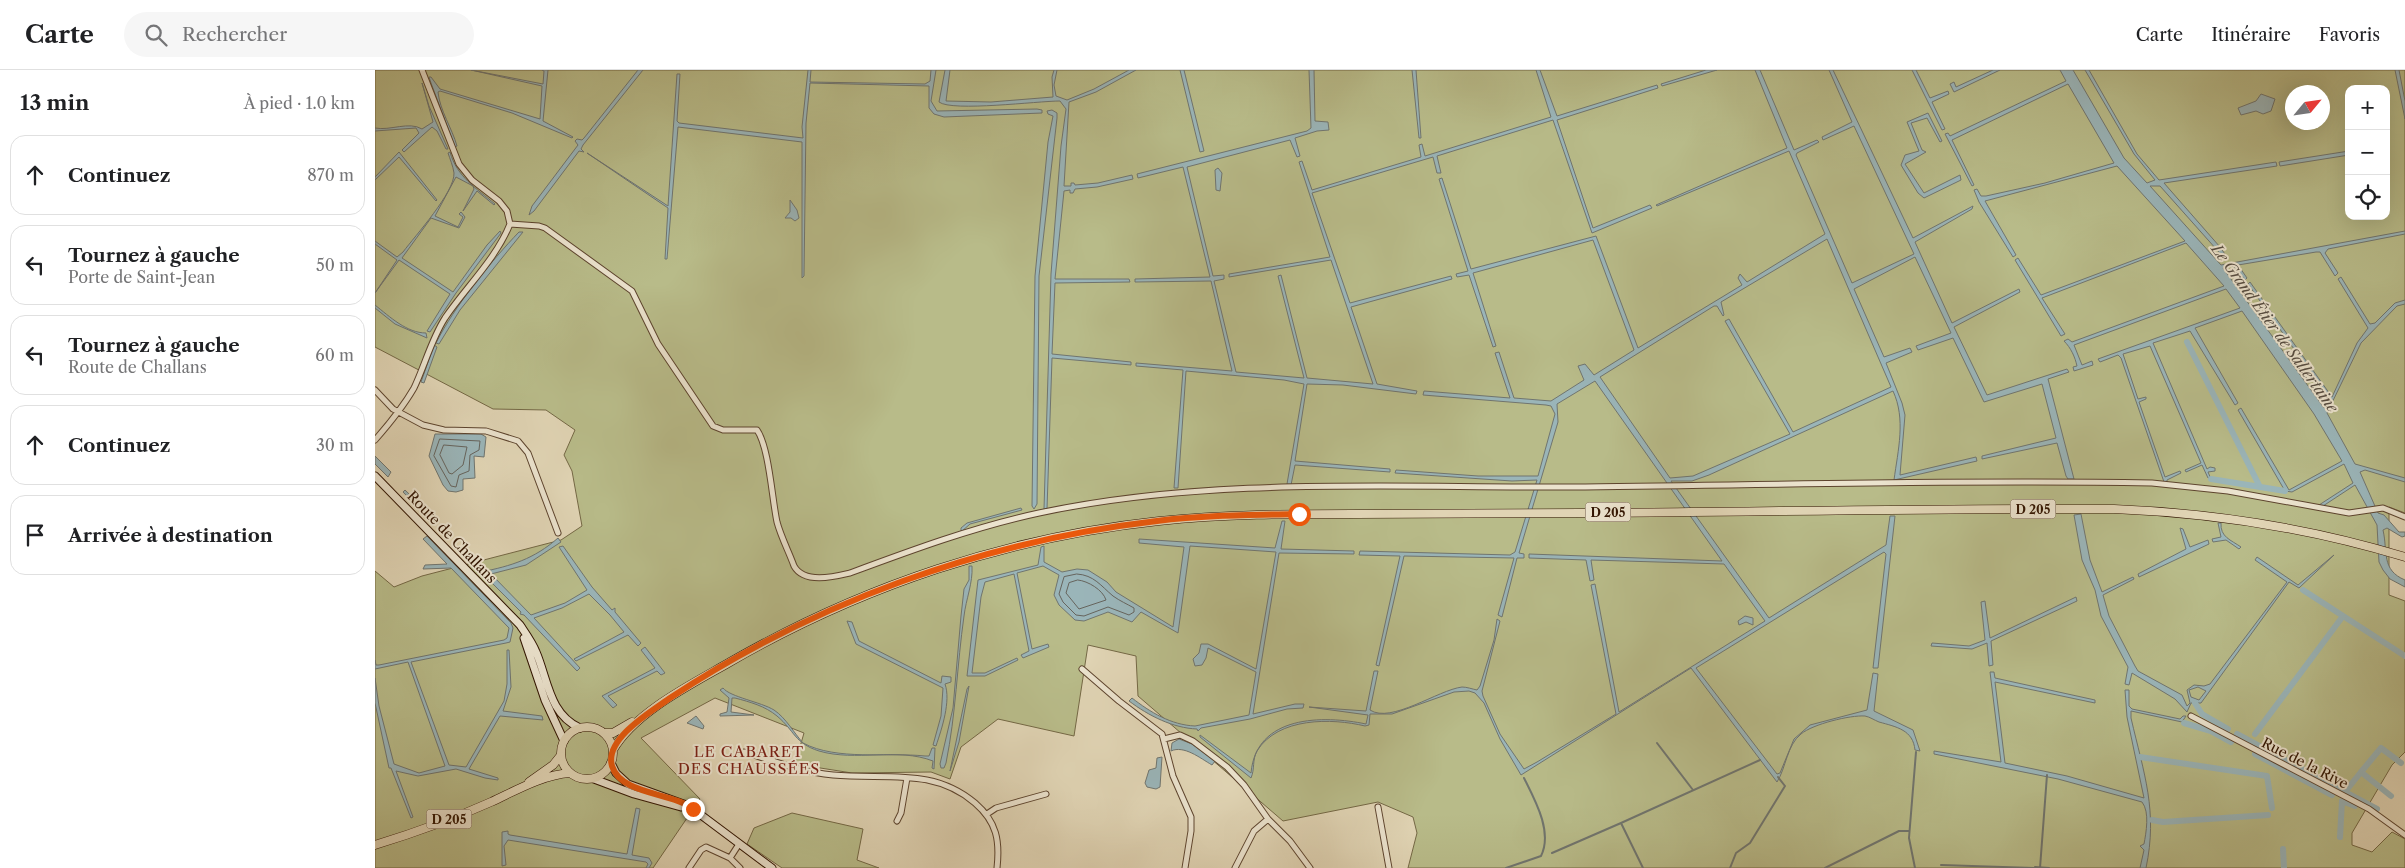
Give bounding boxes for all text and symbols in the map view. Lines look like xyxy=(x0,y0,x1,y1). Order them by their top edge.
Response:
search box xyxy=(124,12,474,57)
text: Carte xyxy=(25,20,94,49)
icon: search xyxy=(142,21,170,49)
text: Rechercher xyxy=(182,23,287,46)
text: Carte xyxy=(2136,24,2183,46)
text: Itinéraire xyxy=(2211,24,2291,46)
text: Favoris xyxy=(2319,24,2380,46)
north arrow xyxy=(2285,85,2330,130)
map controls xyxy=(2345,85,2390,220)
button: + xyxy=(2345,85,2390,130)
text: 13 min xyxy=(20,90,89,115)
text: À pied · 1.0 km xyxy=(244,93,355,113)
button: − xyxy=(2345,130,2390,175)
icon: ahead xyxy=(21,161,49,189)
text: Continuez xyxy=(68,164,170,187)
text: 870 m xyxy=(307,165,354,185)
button: locate xyxy=(2345,175,2390,220)
water label: Le Grand Étier de Sallertaine xyxy=(2207,239,2343,417)
text: Tournez à gauche xyxy=(68,244,240,267)
icon: left xyxy=(21,251,49,279)
text: 50 m xyxy=(316,255,354,275)
text: Porte de Saint-Jean xyxy=(68,267,215,287)
text: Tournez à gauche xyxy=(68,334,240,357)
icon: left xyxy=(21,341,49,369)
text: 60 m xyxy=(315,345,354,365)
text: Route de Challans xyxy=(68,357,207,377)
icon: ahead xyxy=(21,431,49,459)
text: Continuez xyxy=(68,434,170,457)
text: 30 m xyxy=(316,435,354,455)
street label: Route de Challans xyxy=(403,487,501,587)
road number: D 205 xyxy=(2011,499,2055,518)
road number: D 205 xyxy=(1585,502,1631,522)
route start xyxy=(1288,503,1311,526)
icon: arrive xyxy=(21,521,49,549)
text: Arrivée à destination xyxy=(68,524,273,547)
street label: Rue de la Rive xyxy=(2259,733,2352,793)
district label: LE CABARET DES CHAUSSÉES xyxy=(678,742,820,778)
route end xyxy=(682,798,705,821)
road number: D 205 xyxy=(427,810,471,829)

